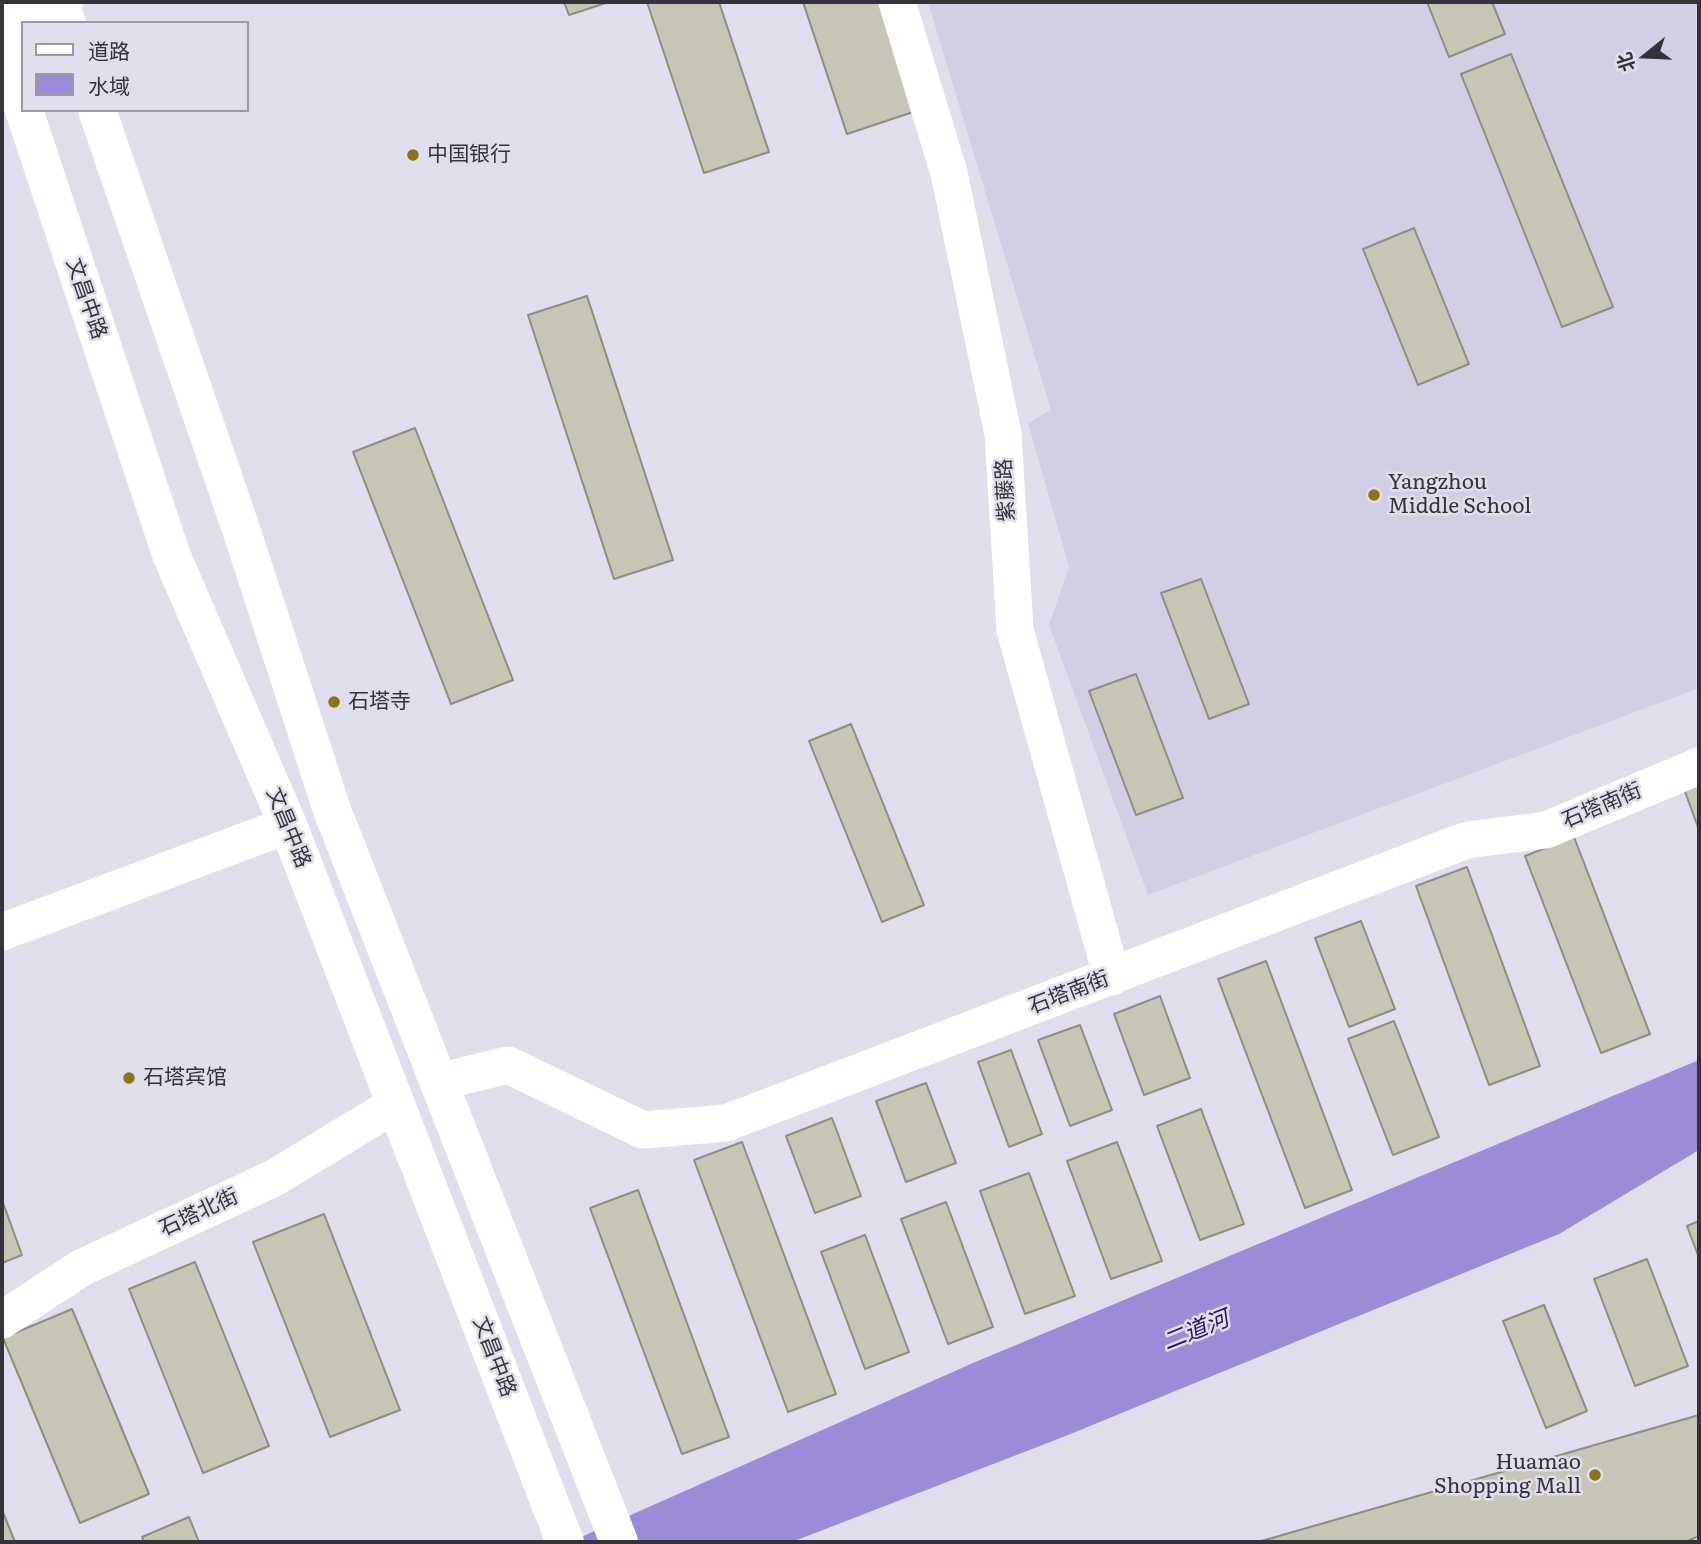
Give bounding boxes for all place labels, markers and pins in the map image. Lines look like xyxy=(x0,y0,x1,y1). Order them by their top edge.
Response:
place label: 中国银行 xyxy=(427,142,511,168)
marker: 中国银行 xyxy=(405,147,421,163)
place label: Yangzhou Middle School xyxy=(1388,470,1531,520)
marker: Yangzhou Middle School xyxy=(1366,487,1382,503)
place label: 石塔寺 xyxy=(348,689,411,715)
marker: 石塔寺 xyxy=(326,694,342,710)
place label: 石塔宾馆 xyxy=(143,1065,227,1091)
marker: 石塔宾馆 xyxy=(121,1070,137,1086)
place label: Huamao Shopping Mall xyxy=(1434,1450,1581,1500)
marker: Huamao Shopping Mall xyxy=(1587,1467,1603,1483)

